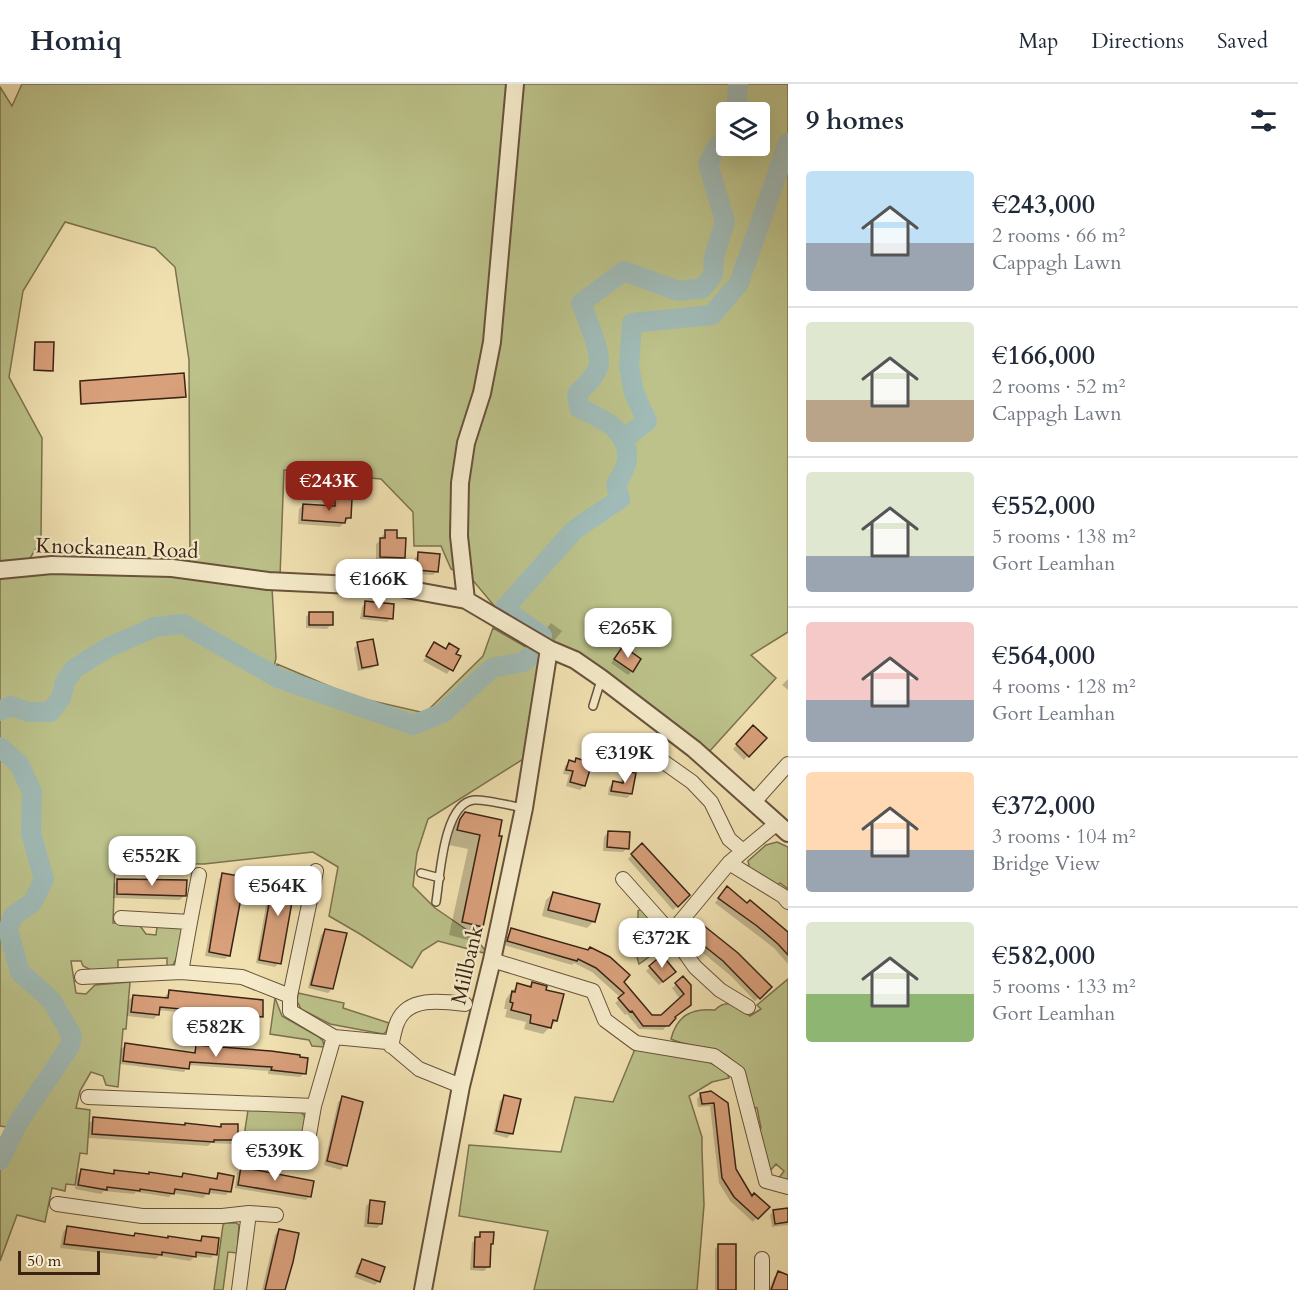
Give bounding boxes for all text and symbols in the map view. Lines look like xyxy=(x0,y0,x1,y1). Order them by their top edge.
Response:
text: Homiq xyxy=(30,22,122,60)
text: Map xyxy=(1018,27,1058,56)
text: Directions xyxy=(1091,27,1184,56)
text: Saved xyxy=(1217,27,1268,56)
map controls xyxy=(716,102,770,156)
button: layers xyxy=(716,102,770,156)
text: 9 homes xyxy=(806,103,904,138)
icon: filters xyxy=(1247,104,1280,137)
text: €243,000 xyxy=(992,187,1095,222)
icon: home xyxy=(854,195,926,267)
text: 2 rooms · 66 m² xyxy=(992,222,1125,249)
text: Cappagh Lawn xyxy=(992,249,1122,276)
text: €166,000 xyxy=(992,338,1095,373)
icon: home xyxy=(854,346,926,418)
text: 2 rooms · 52 m² xyxy=(992,373,1125,400)
text: Cappagh Lawn xyxy=(992,400,1122,427)
pin: €243K xyxy=(287,461,371,512)
text: €243K xyxy=(300,467,358,494)
text: €552,000 xyxy=(992,488,1095,523)
icon: home xyxy=(854,496,926,568)
text: 5 rooms · 138 m² xyxy=(992,523,1136,550)
street label: Knockanean Road xyxy=(35,531,199,566)
text: Gort Leamhan xyxy=(992,550,1115,577)
pin: €166K xyxy=(337,559,421,610)
text: €166K xyxy=(350,565,408,592)
pin: €265K xyxy=(586,608,670,659)
text: €265K xyxy=(599,614,657,641)
text: €564,000 xyxy=(992,638,1095,673)
icon: home xyxy=(854,646,926,718)
text: 4 rooms · 128 m² xyxy=(992,673,1136,700)
text: Gort Leamhan xyxy=(992,700,1115,727)
pin: €319K xyxy=(583,733,667,784)
text: €319K xyxy=(596,739,654,766)
text: €372,000 xyxy=(992,788,1095,823)
icon: home xyxy=(854,796,926,868)
text: 3 rooms · 104 m² xyxy=(992,823,1136,850)
pin: €552K xyxy=(110,836,194,887)
text: €552K xyxy=(123,842,181,869)
text: Bridge View xyxy=(992,850,1100,877)
pin: €564K xyxy=(236,866,320,917)
text: €564K xyxy=(249,872,307,899)
pin: €372K xyxy=(620,918,704,969)
street label: Millbank xyxy=(444,922,491,1007)
text: €372K xyxy=(633,924,691,951)
text: €582,000 xyxy=(992,938,1095,973)
icon: home xyxy=(854,946,926,1018)
text: 5 rooms · 133 m² xyxy=(992,973,1136,1000)
text: Gort Leamhan xyxy=(992,1000,1115,1027)
pin: €582K xyxy=(174,1007,258,1058)
text: €582K xyxy=(187,1013,245,1040)
pin: €539K xyxy=(233,1131,317,1182)
text: €539K xyxy=(246,1137,304,1164)
scale bar xyxy=(18,1248,100,1276)
text: 50 m xyxy=(27,1250,61,1272)

